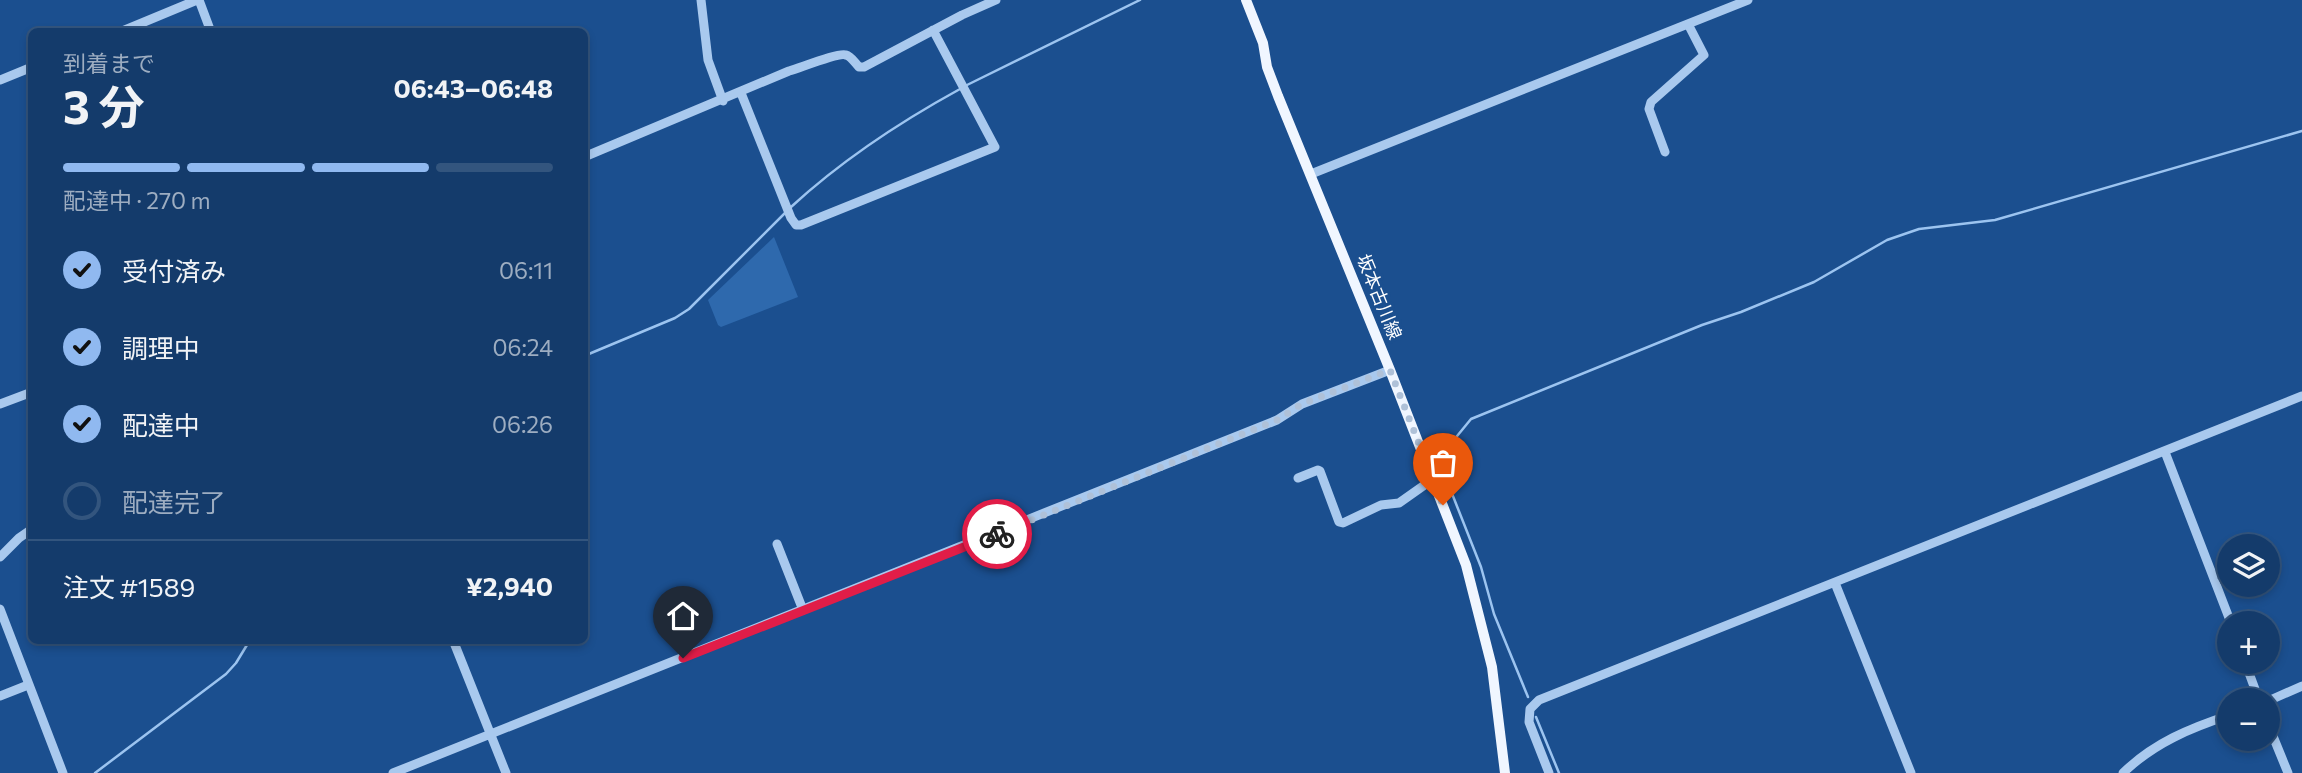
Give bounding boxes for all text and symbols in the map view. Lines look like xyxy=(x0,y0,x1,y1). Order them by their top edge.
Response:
text: 到着まで xyxy=(63,49,155,77)
text: 06:43–06:48 xyxy=(394,72,553,103)
text: 3 分 xyxy=(63,77,145,133)
text: 配達中 · 270 m xyxy=(63,186,211,214)
icon: check xyxy=(63,251,101,289)
street label: 坂本古川線 xyxy=(1353,251,1407,342)
text: 受付済み xyxy=(122,255,226,286)
text: 06:11 xyxy=(499,256,553,284)
icon: check xyxy=(63,328,101,366)
text: 調理中 xyxy=(122,332,200,363)
text: 06:24 xyxy=(492,333,553,361)
icon: check xyxy=(63,405,101,443)
text: 配達中 xyxy=(122,409,200,440)
text: 06:26 xyxy=(492,410,553,438)
pin xyxy=(1413,433,1473,505)
icon: bag xyxy=(1424,444,1462,482)
text: 配達完了 xyxy=(122,486,226,517)
courier xyxy=(962,499,1032,569)
icon: bike xyxy=(978,515,1016,553)
map controls xyxy=(2217,534,2280,751)
button: layers xyxy=(2217,534,2280,597)
text: ¥2,940 xyxy=(466,570,553,601)
text: 注文 #1589 xyxy=(63,571,195,602)
pin xyxy=(653,586,713,658)
icon: home xyxy=(664,597,702,635)
button: + xyxy=(2217,611,2280,674)
button: − xyxy=(2217,688,2280,751)

